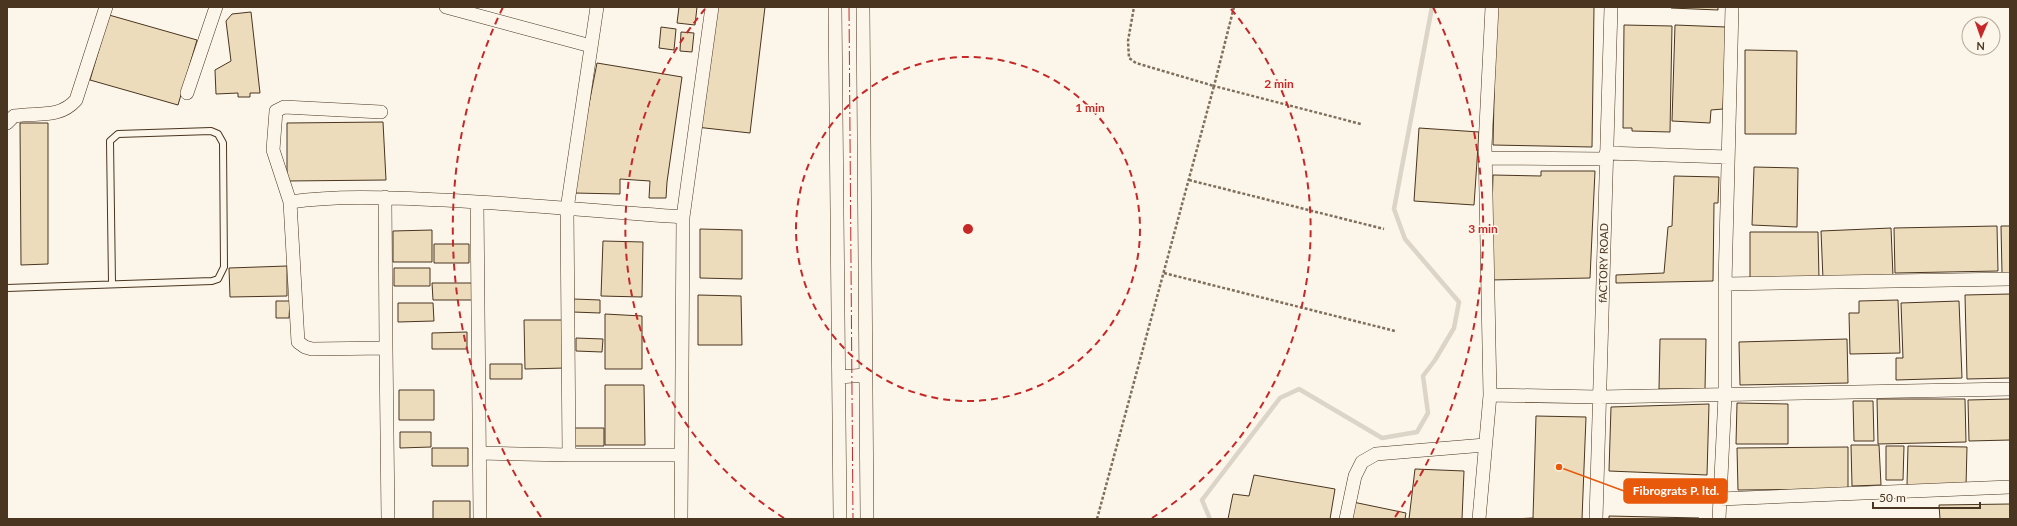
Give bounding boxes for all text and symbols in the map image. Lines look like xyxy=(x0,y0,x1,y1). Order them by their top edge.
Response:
north arrow xyxy=(1961,16,2001,56)
text: N xyxy=(1976,40,1985,53)
text: 2 min xyxy=(1264,76,1294,91)
text: 1 min xyxy=(1075,100,1105,115)
text: 3 min xyxy=(1468,221,1498,236)
centre of rings xyxy=(961,222,975,236)
street label: fACTORY ROAD xyxy=(1596,223,1610,303)
callout: Fibrograts P. ltd. xyxy=(1624,479,1727,503)
text: Fibrograts P. ltd. xyxy=(1633,483,1719,498)
scale bar xyxy=(1873,484,1980,510)
text: 50 m xyxy=(1879,490,1906,505)

